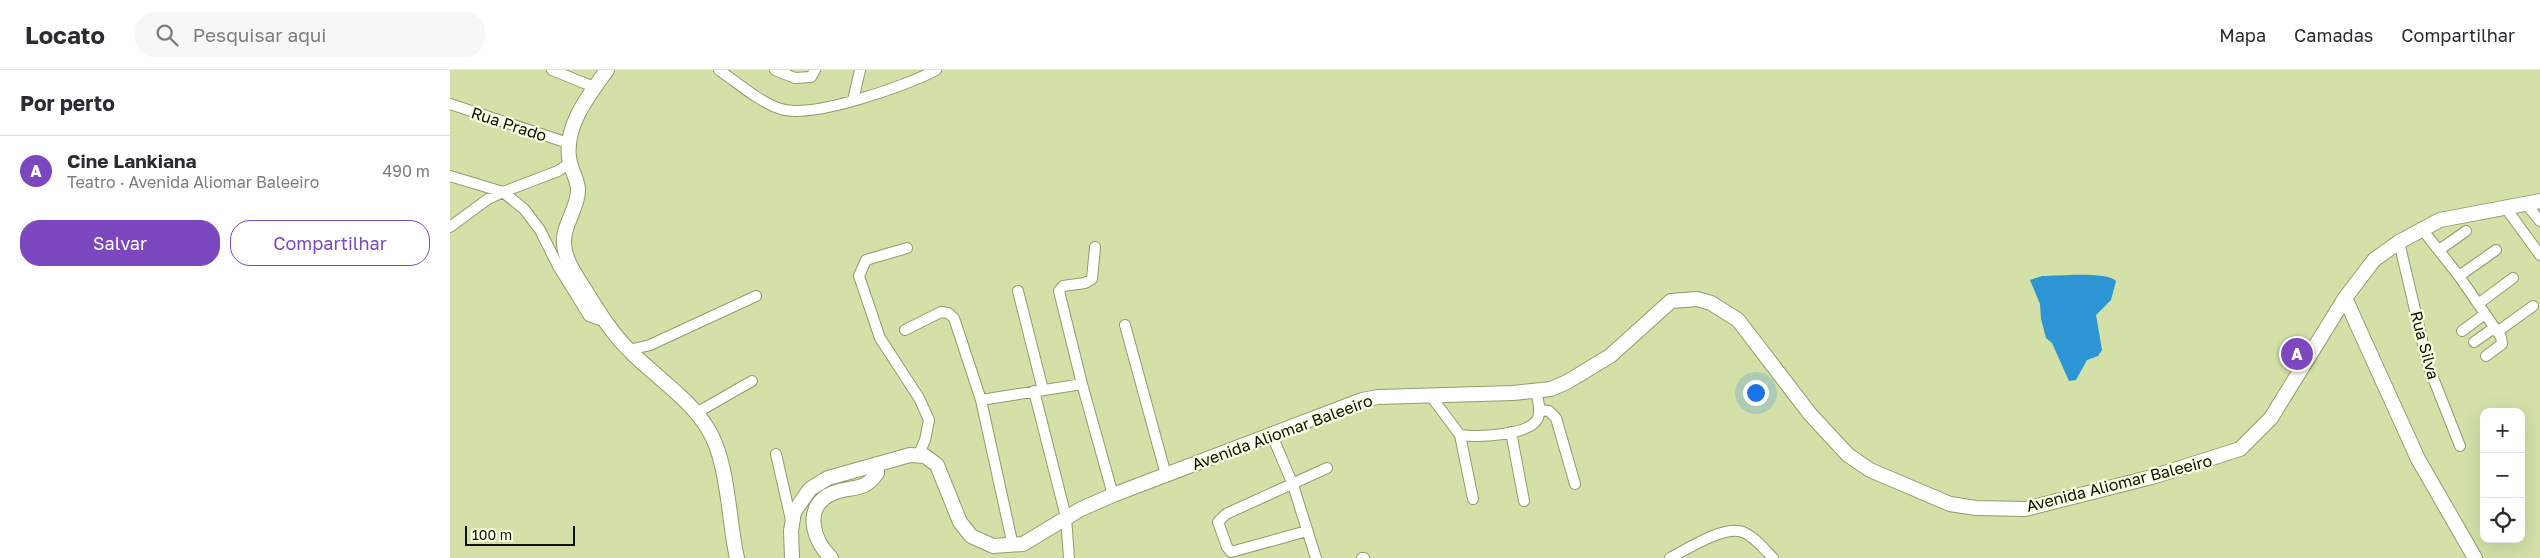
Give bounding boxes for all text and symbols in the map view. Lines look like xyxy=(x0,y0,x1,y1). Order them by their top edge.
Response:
search box xyxy=(135,12,485,57)
text: Locato xyxy=(25,20,105,49)
icon: search xyxy=(153,21,181,49)
text: Pesquisar aqui xyxy=(193,23,326,46)
text: Mapa xyxy=(2219,24,2266,46)
text: Camadas xyxy=(2294,24,2373,46)
text: Compartilhar xyxy=(2401,24,2515,46)
text: Por perto xyxy=(20,90,115,116)
street label: Rua Prado xyxy=(469,102,549,146)
text: Cine Lankiana xyxy=(67,149,196,172)
text: A xyxy=(30,161,42,181)
text: 490 m xyxy=(382,161,430,181)
text: Teatro · Avenida Aliomar Baleeiro xyxy=(67,172,319,192)
button: Salvar xyxy=(20,220,220,266)
button: Compartilhar xyxy=(230,220,430,266)
street label: Rua Silva xyxy=(2406,309,2444,381)
pin: A xyxy=(2281,335,2313,373)
your location xyxy=(1743,380,1769,406)
street label: Avenida Aliomar Baleeiro xyxy=(1189,390,1375,474)
map controls xyxy=(2480,408,2525,543)
button: + xyxy=(2480,408,2525,453)
street label: Avenida Aliomar Baleeiro xyxy=(2024,450,2214,516)
button: − xyxy=(2480,453,2525,498)
button: locate xyxy=(2480,498,2525,543)
scale bar xyxy=(465,523,575,546)
text: 100 m xyxy=(472,526,512,543)

